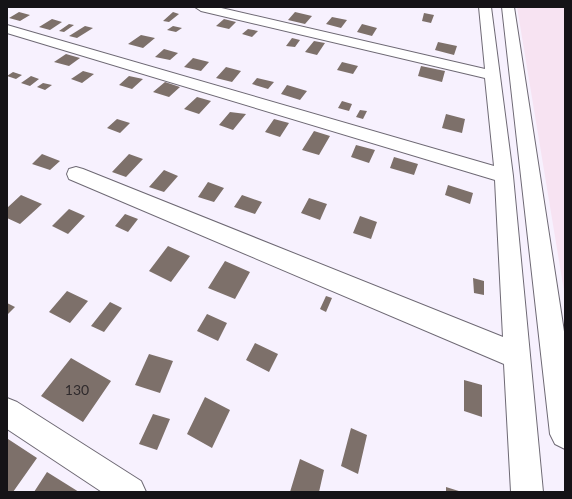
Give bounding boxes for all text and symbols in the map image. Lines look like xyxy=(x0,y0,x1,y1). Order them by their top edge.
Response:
house number: 130 xyxy=(65,381,89,398)

